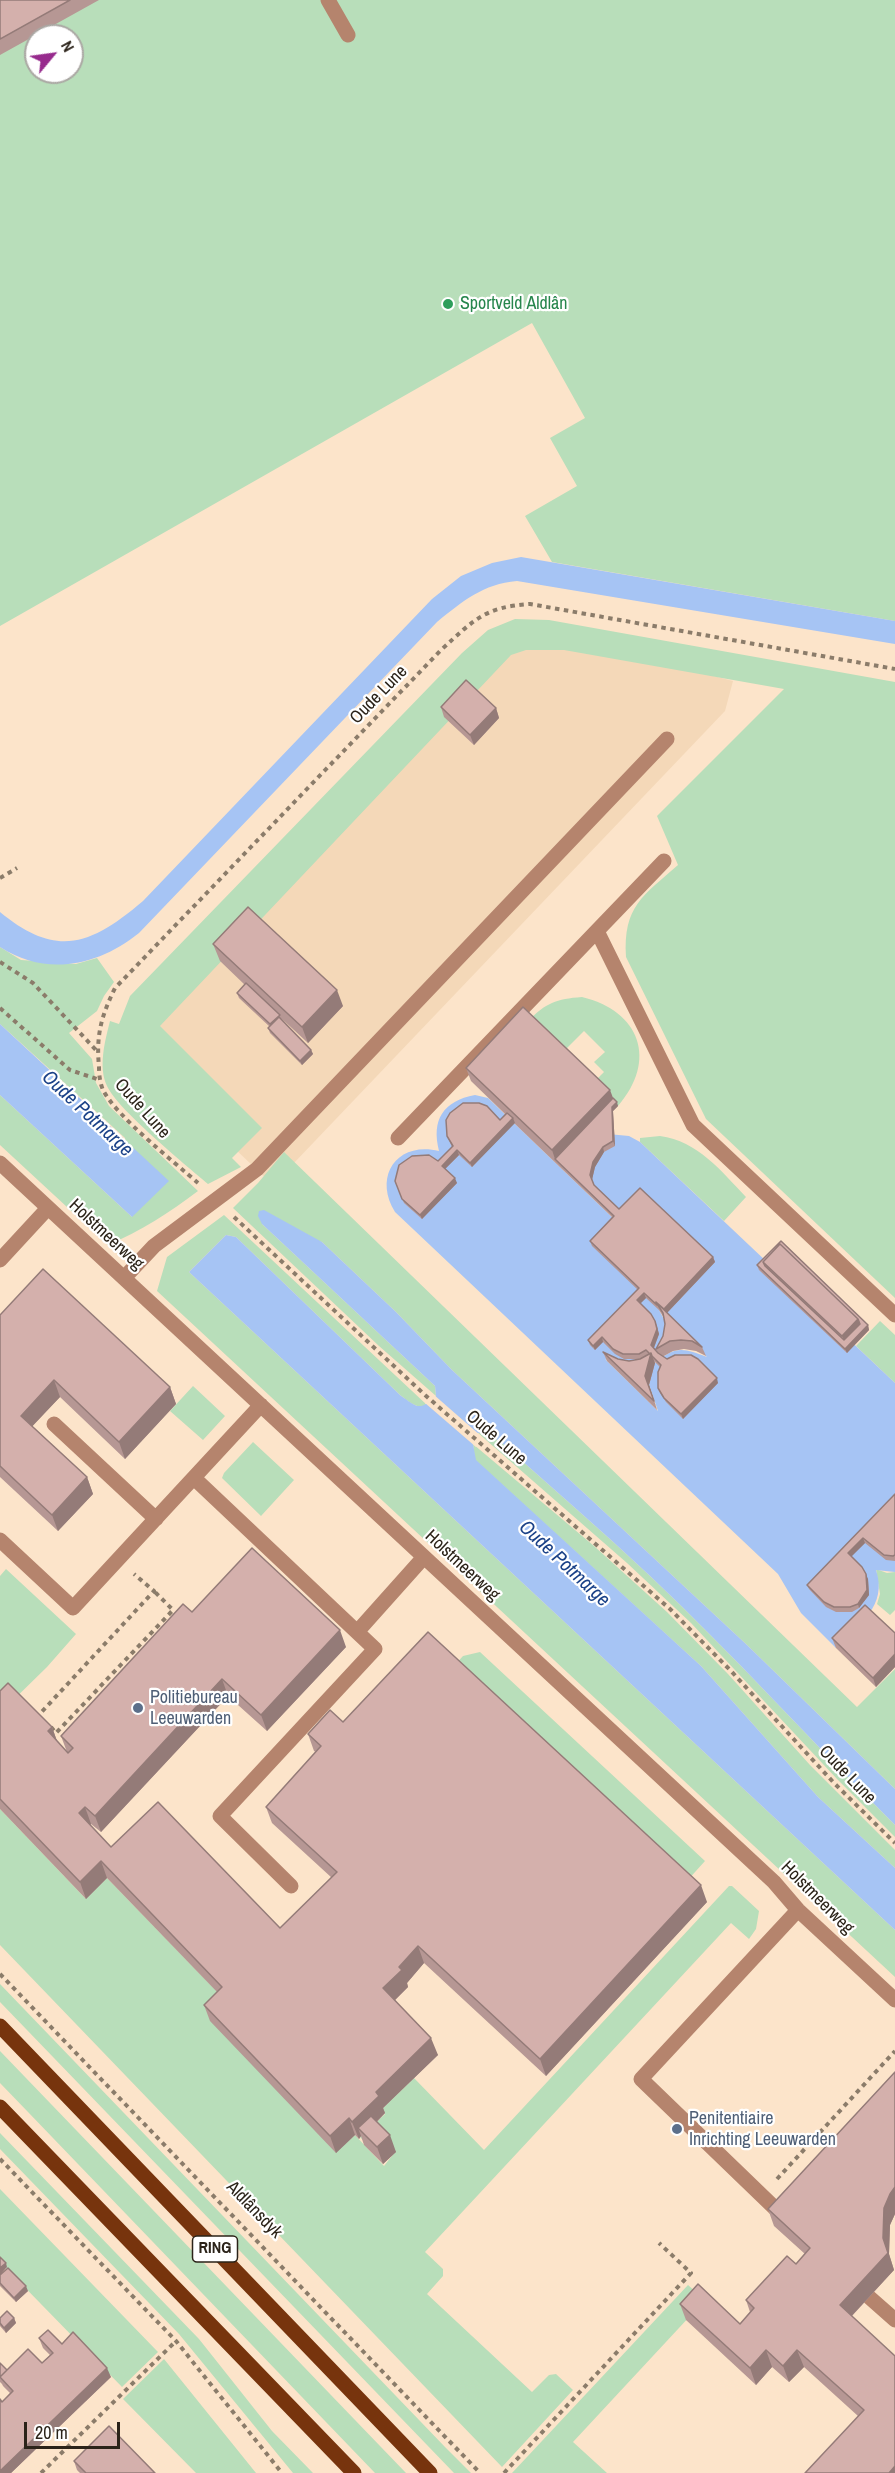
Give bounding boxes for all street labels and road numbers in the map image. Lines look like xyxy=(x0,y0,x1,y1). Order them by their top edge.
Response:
street label: Oude Lune xyxy=(346,661,412,729)
street label: Oude Lune xyxy=(110,1075,174,1143)
street label: Holstmeerweg xyxy=(64,1195,148,1275)
street label: Oude Lune xyxy=(461,1406,531,1470)
street label: Holstmeerweg xyxy=(420,1526,504,1606)
street label: Oude Lune xyxy=(814,1741,880,1809)
street label: Holstmeerweg xyxy=(776,1857,858,1939)
street label: Aldlânsdyk xyxy=(221,2177,287,2243)
road number: RING xyxy=(192,2236,238,2262)

